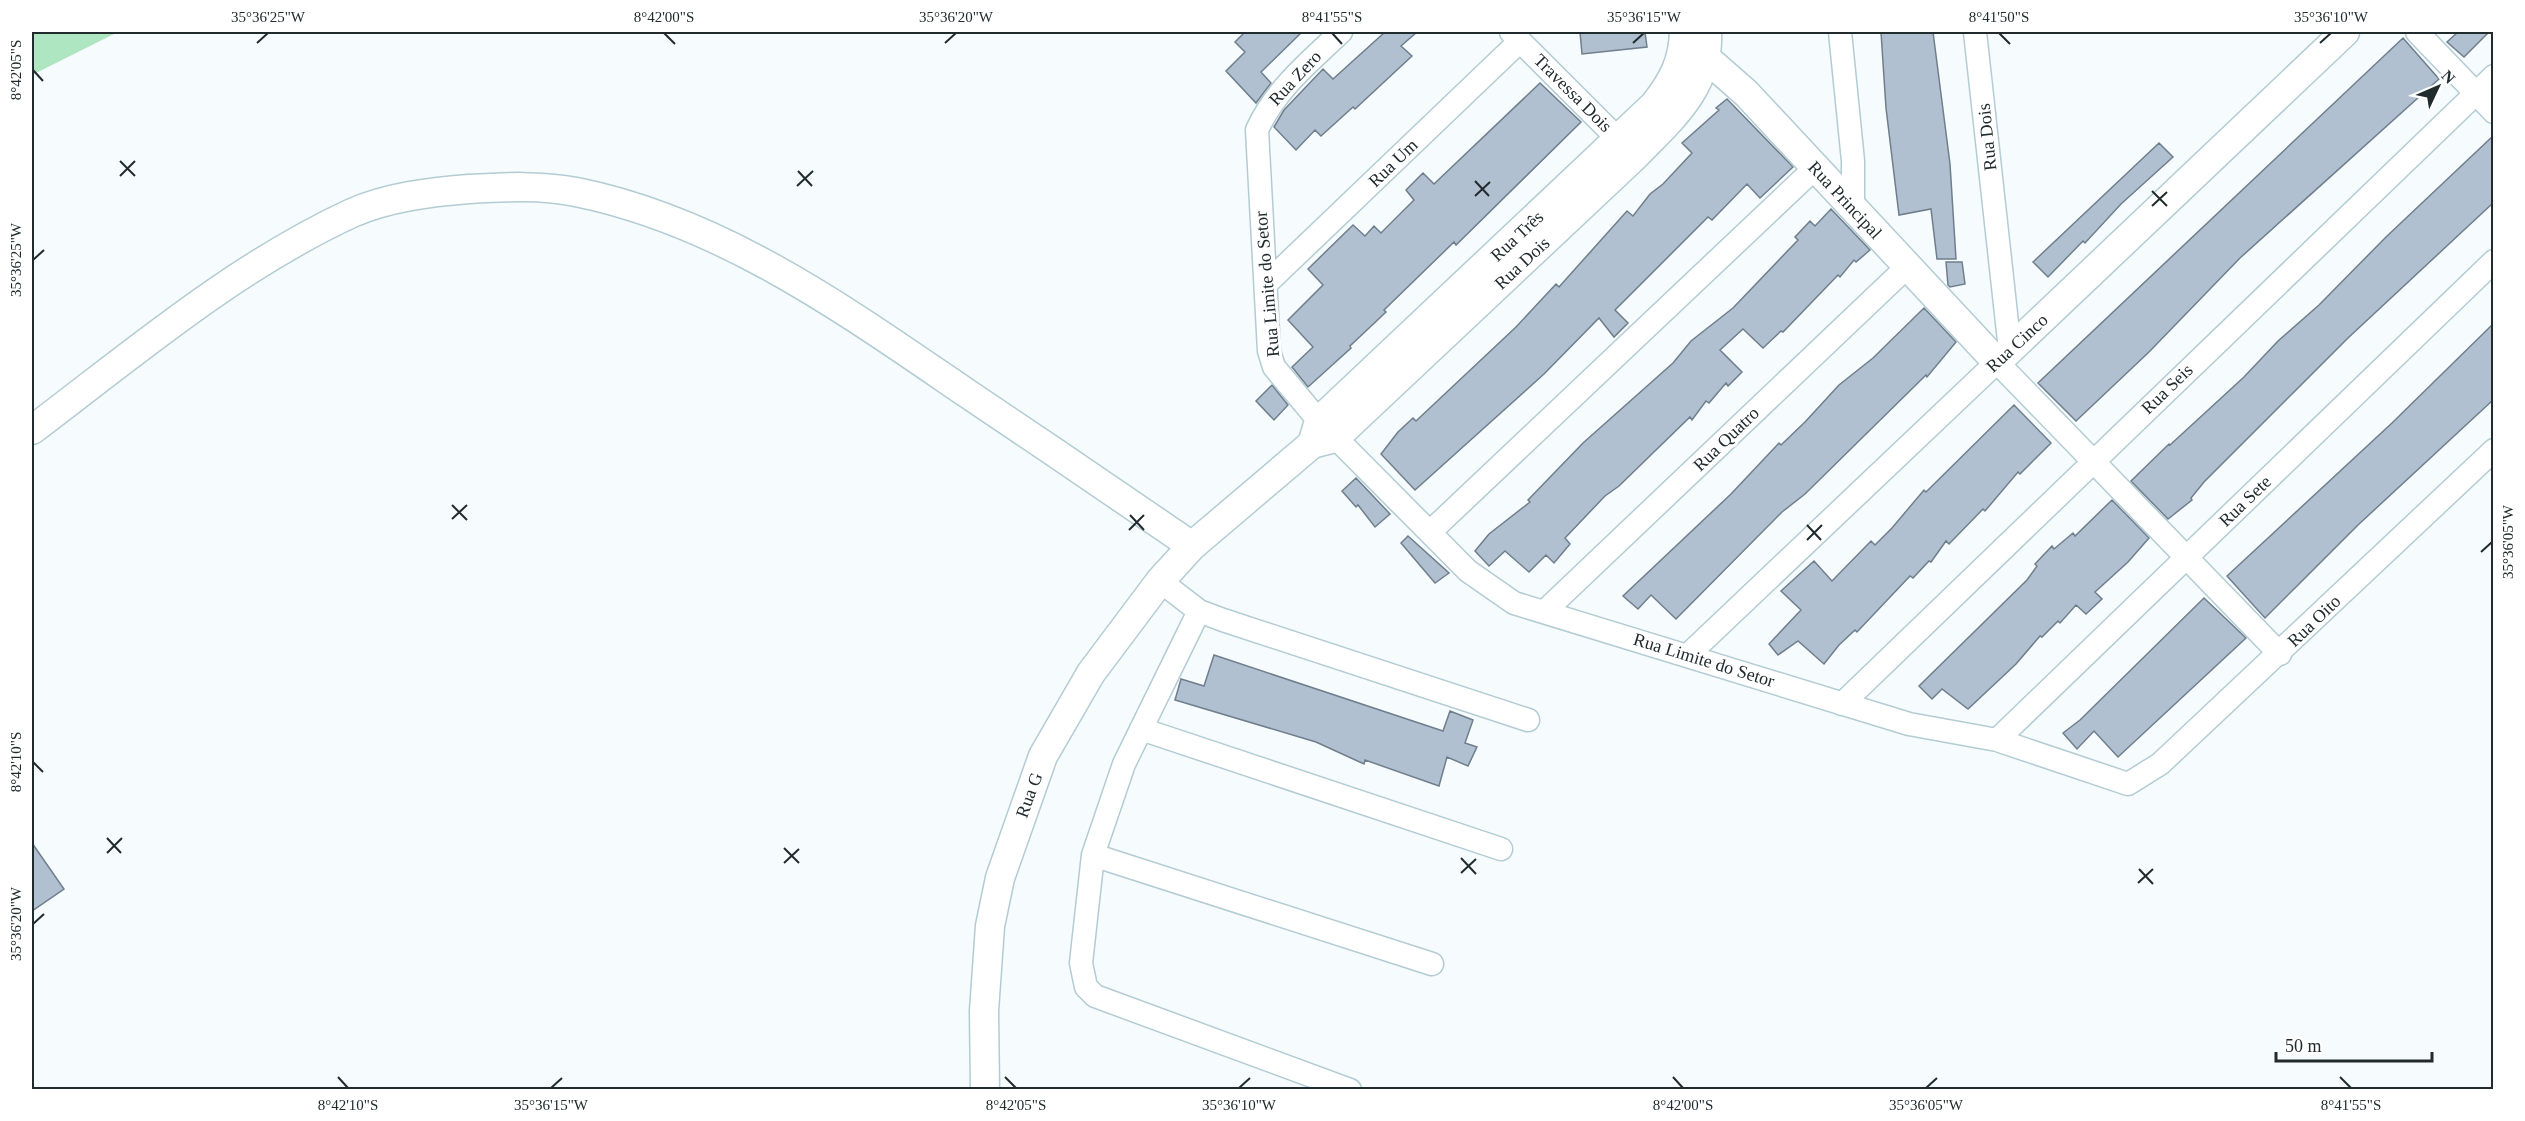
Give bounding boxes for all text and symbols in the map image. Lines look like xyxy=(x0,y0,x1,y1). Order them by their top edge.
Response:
text: 35°36'25"W xyxy=(231,9,306,25)
text: 8°42'00"S xyxy=(634,9,694,25)
text: 35°36'20"W xyxy=(919,9,994,25)
text: 8°41'55"S xyxy=(1302,9,1362,25)
text: 35°36'15"W xyxy=(1607,9,1682,25)
text: 8°41'50"S xyxy=(1969,9,2029,25)
text: 35°36'10"W xyxy=(2294,9,2369,25)
text: 8°42'05"S xyxy=(8,40,24,100)
street label: Rua Zero xyxy=(1265,47,1325,109)
street label: Travessa Dois xyxy=(1530,50,1616,136)
north arrow xyxy=(2408,57,2468,117)
text: N xyxy=(2438,67,2459,87)
street label: Rua Dois xyxy=(1974,102,2000,172)
street label: Rua Um xyxy=(1364,135,1422,191)
street label: Rua Principal xyxy=(1804,157,1886,243)
street label: Rua Três xyxy=(1487,207,1547,265)
street label: Rua Limite do Setor xyxy=(1251,210,1283,358)
text: 35°36'25"W xyxy=(8,222,24,297)
street label: Rua Dois xyxy=(1490,233,1554,293)
street label: Rua Cinco xyxy=(1982,310,2052,376)
street label: Rua Seis xyxy=(2137,360,2197,418)
street label: Rua Quatro xyxy=(1689,403,1763,475)
street label: Rua Sete xyxy=(2215,471,2275,531)
text: 35°36'05"W xyxy=(2500,504,2516,579)
street label: Rua Oito xyxy=(2283,591,2345,651)
street label: Rua Limite do Setor xyxy=(1631,629,1777,691)
text: 8°42'10"S xyxy=(8,732,24,792)
street label: Rua G xyxy=(1012,770,1046,820)
text: 35°36'20"W xyxy=(8,886,24,961)
scale bar xyxy=(2276,1025,2432,1063)
text: 50 m xyxy=(2285,1036,2322,1056)
text: 8°42'10"S xyxy=(318,1097,378,1113)
text: 35°36'15"W xyxy=(514,1097,589,1113)
text: 8°42'05"S xyxy=(986,1097,1046,1113)
text: 35°36'10"W xyxy=(1202,1097,1277,1113)
text: 8°42'00"S xyxy=(1653,1097,1713,1113)
text: 35°36'05"W xyxy=(1889,1097,1964,1113)
text: 8°41'55"S xyxy=(2321,1097,2381,1113)

